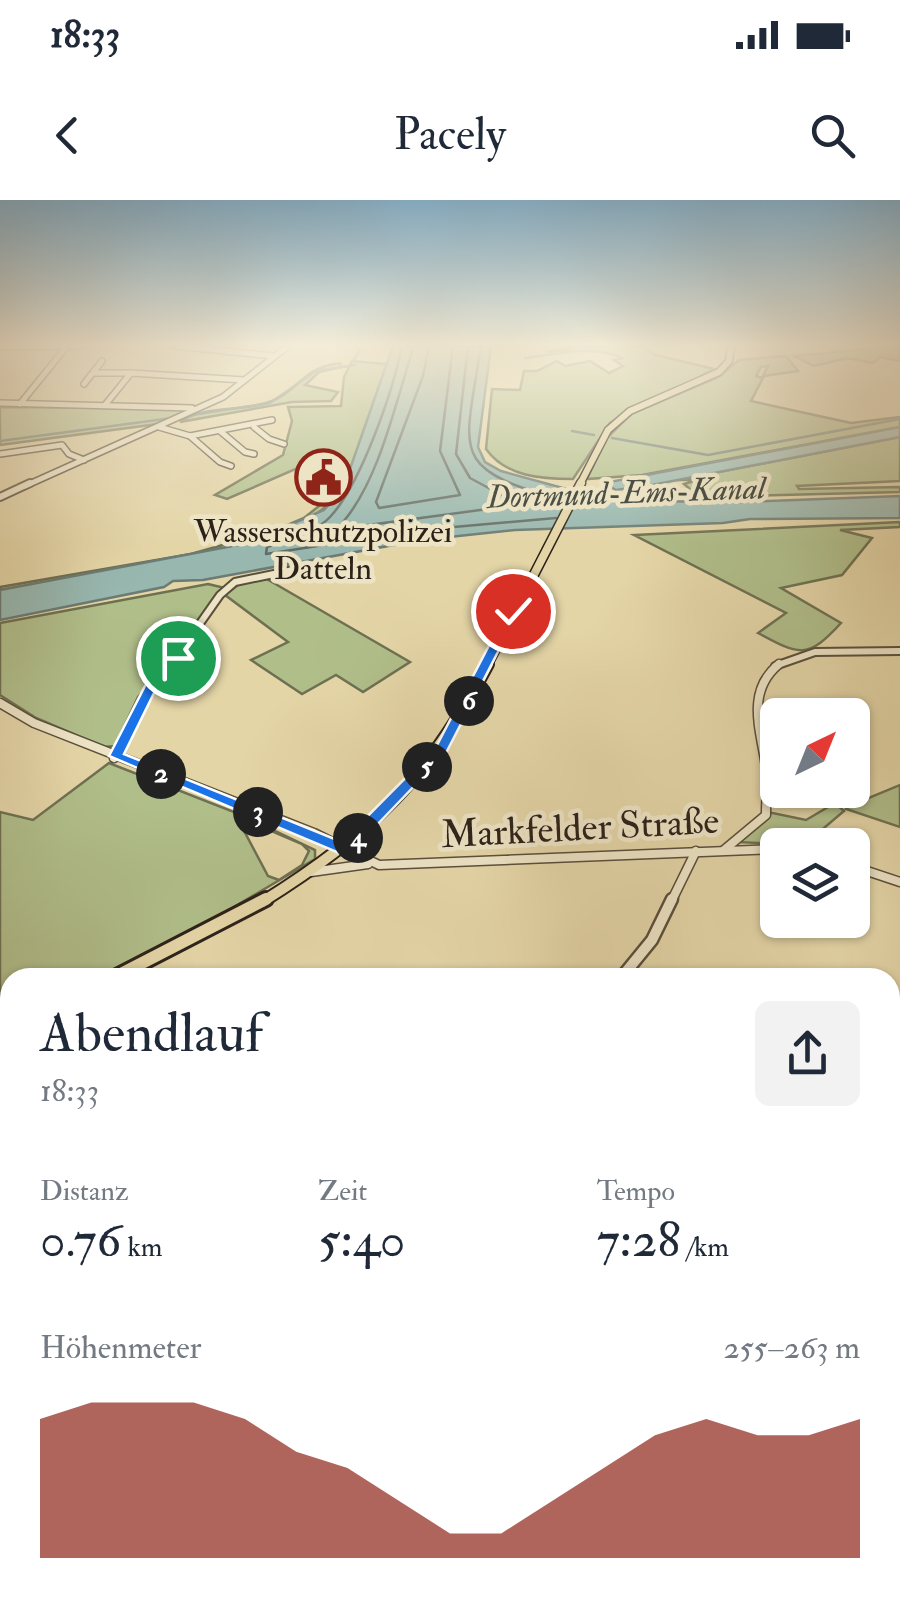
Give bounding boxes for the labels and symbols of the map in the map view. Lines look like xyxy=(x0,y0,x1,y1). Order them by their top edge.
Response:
public building icon: Wasserschutzpolizei Datteln xyxy=(293,447,353,507)
water label: Dortmund-Ems-Kanal xyxy=(485,468,768,518)
place label: Wasserschutzpolizei Datteln xyxy=(193,512,452,589)
pin xyxy=(471,569,556,654)
pin xyxy=(136,616,221,701)
pin: 6 xyxy=(444,676,494,726)
north arrow xyxy=(760,698,870,808)
pin: 5 xyxy=(402,742,452,792)
pin: 2 xyxy=(136,749,186,799)
pin: 3 xyxy=(233,787,283,837)
street label: Markfelder Straße xyxy=(440,797,720,859)
pin: 4 xyxy=(333,813,383,863)

